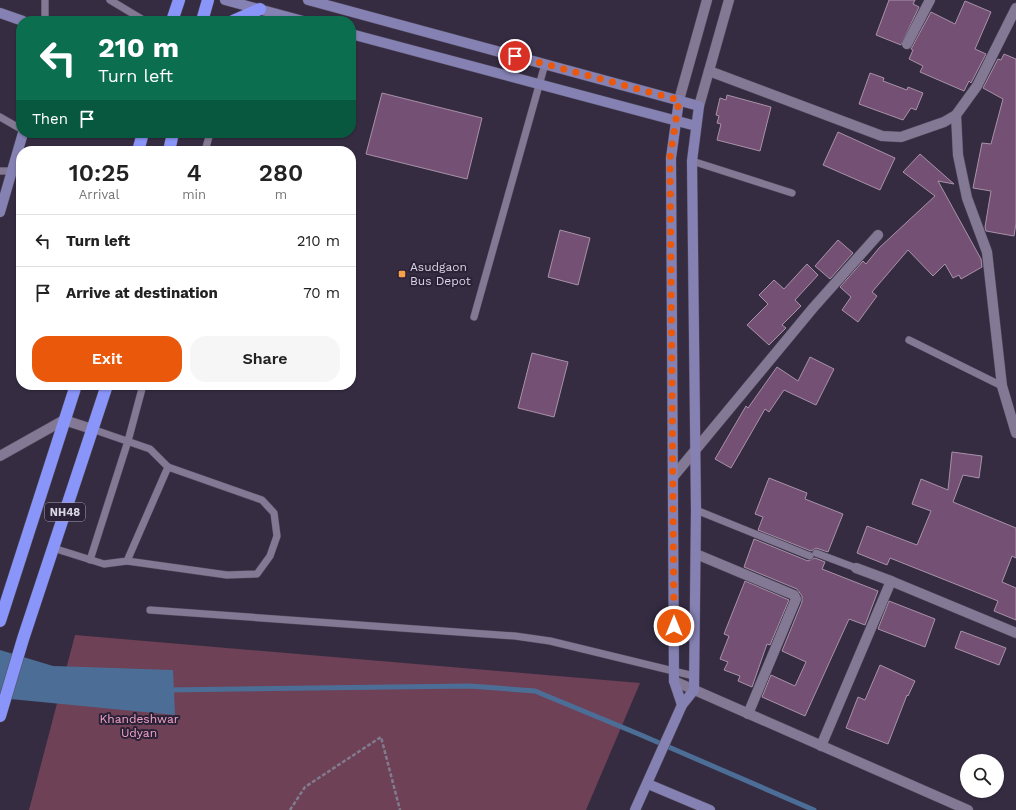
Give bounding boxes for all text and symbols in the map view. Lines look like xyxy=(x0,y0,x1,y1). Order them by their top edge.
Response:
text: 210 m xyxy=(98,31,179,64)
icon: left xyxy=(32,32,84,84)
pin xyxy=(498,39,532,73)
icon: arrive xyxy=(504,45,526,67)
text: Turn left xyxy=(98,65,173,86)
icon: arrive xyxy=(76,108,98,130)
text: Then xyxy=(32,110,68,128)
text: 10:25 xyxy=(69,159,129,187)
text: 4 xyxy=(186,159,202,187)
text: 280 xyxy=(259,159,303,187)
text: Arrival xyxy=(79,187,119,202)
text: min xyxy=(182,187,206,202)
text: m xyxy=(275,187,287,202)
icon: left xyxy=(32,230,54,252)
text: Turn left xyxy=(66,232,130,250)
text: 210 m xyxy=(297,232,340,250)
place label: Asudgaon Bus Depot xyxy=(410,260,471,288)
marker: Asudgaon Bus Depot xyxy=(397,269,407,279)
icon: arrive xyxy=(32,282,54,304)
text: Arrive at destination xyxy=(66,284,218,302)
text: 70 m xyxy=(303,284,340,302)
button: Exit xyxy=(32,336,182,382)
button: Share xyxy=(190,336,340,382)
road number: NH48 xyxy=(45,503,85,521)
position arrow xyxy=(653,605,695,647)
park label: Khandeshwar Udyan xyxy=(99,712,179,740)
map controls xyxy=(960,754,1004,798)
button: search xyxy=(960,754,1004,798)

